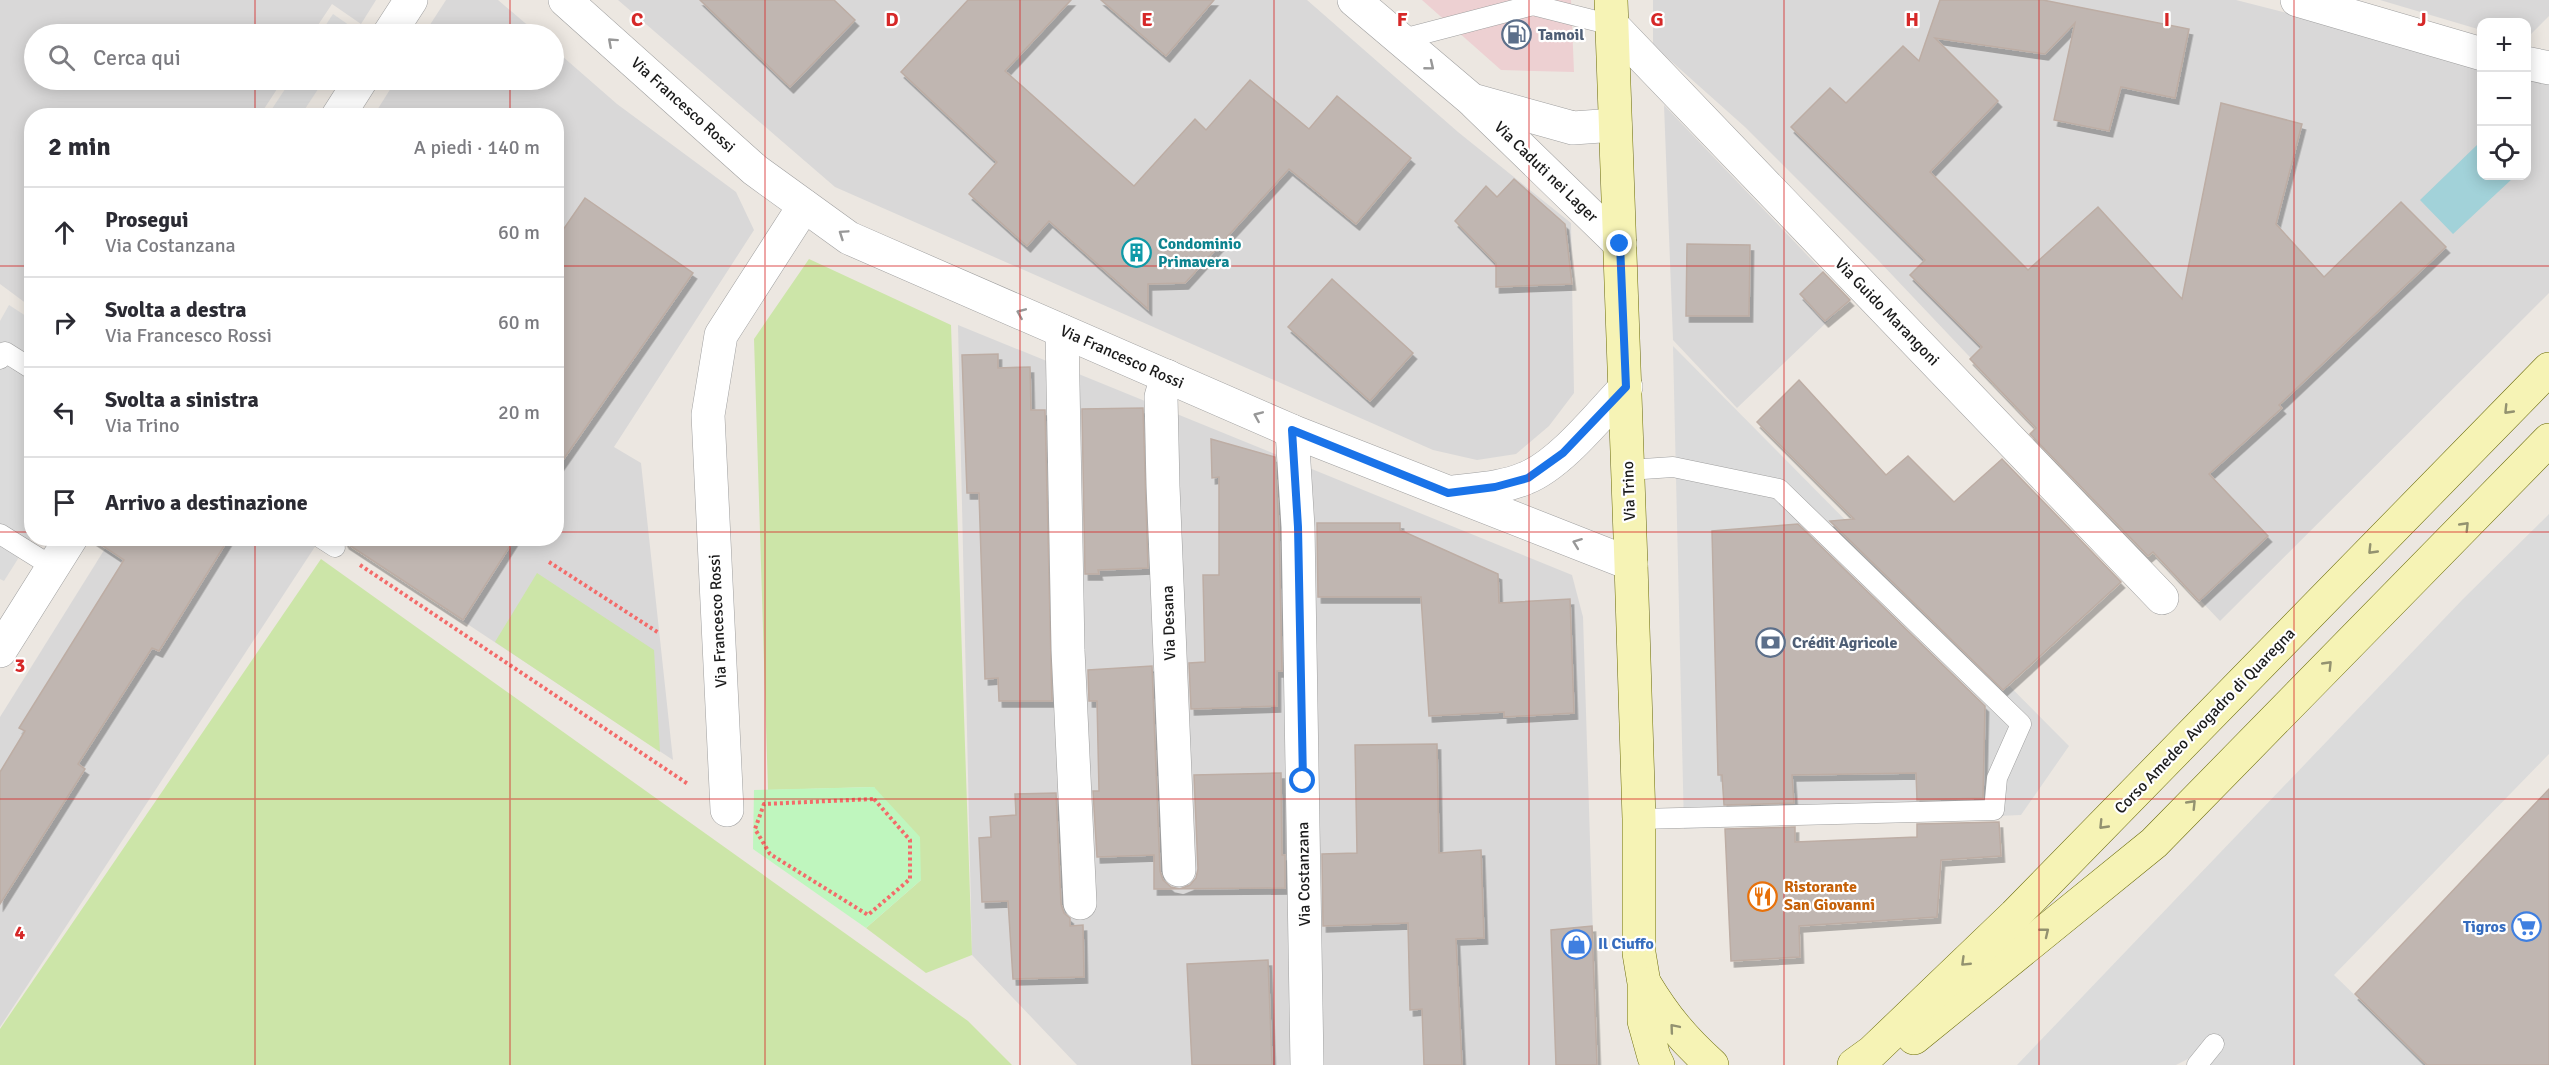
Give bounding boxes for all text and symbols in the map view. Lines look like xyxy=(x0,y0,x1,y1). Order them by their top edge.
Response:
text: C xyxy=(631,7,643,32)
text: D xyxy=(885,7,899,32)
text: E xyxy=(1141,7,1153,32)
text: F xyxy=(1397,7,1408,32)
text: G xyxy=(1650,7,1664,32)
text: H xyxy=(1905,7,1919,32)
text: I xyxy=(2164,7,2170,32)
text: J xyxy=(2417,7,2427,32)
map controls xyxy=(2477,18,2531,180)
button: + xyxy=(2477,18,2531,72)
fuel station icon: Tamoil xyxy=(1501,19,1533,51)
search box xyxy=(24,24,564,90)
place label: Tamoil xyxy=(1538,25,1584,45)
one-way arrow xyxy=(609,38,619,49)
icon: search xyxy=(45,41,78,74)
text: Cerca qui xyxy=(93,44,181,71)
street label: Via Francesco Rossi xyxy=(627,53,739,157)
one-way arrow xyxy=(1423,58,1434,69)
button: − xyxy=(2477,72,2531,126)
street label: Via Caduti nei Lager xyxy=(1490,117,1602,227)
button: locate xyxy=(2477,126,2531,180)
text: 2 min xyxy=(48,131,111,163)
text: A piedi · 140 m xyxy=(414,135,540,160)
text: Prosegui xyxy=(105,206,189,233)
icon: ahead xyxy=(48,216,81,249)
text: 60 m xyxy=(498,220,540,245)
one-way arrow xyxy=(839,229,849,241)
route end xyxy=(1606,230,1632,256)
text: Via Costanzana xyxy=(105,233,236,258)
place label: Condominio Primavera xyxy=(1158,234,1241,272)
building icon: Condominio Primavera xyxy=(1121,237,1153,269)
street label: Via Guido Marangoni xyxy=(1830,254,1944,370)
text: Svolta a destra xyxy=(105,296,246,323)
icon: right xyxy=(48,306,81,339)
one-way arrow xyxy=(1016,308,1027,320)
text: 60 m xyxy=(498,310,540,335)
street label: Via Francesco Rossi xyxy=(1057,321,1187,393)
text: Via Francesco Rossi xyxy=(105,323,272,348)
text: Svolta a sinistra xyxy=(105,386,259,413)
icon: left xyxy=(48,396,81,429)
text: 20 m xyxy=(498,400,540,425)
one-way arrow xyxy=(2504,404,2515,414)
one-way arrow xyxy=(1253,411,1264,423)
text: Via Trino xyxy=(105,413,180,438)
street label: Via Trino xyxy=(1618,461,1640,521)
icon: arrive xyxy=(48,486,81,519)
text: Arrivo a destinazione xyxy=(105,489,308,516)
one-way arrow xyxy=(2457,522,2468,533)
one-way arrow xyxy=(1572,538,1583,550)
one-way arrow xyxy=(2368,543,2379,553)
street label: Via Francesco Rossi xyxy=(705,554,731,688)
street label: Via Desana xyxy=(1158,585,1180,661)
street label: Corso Amedeo Avogadro di Quaregna xyxy=(2111,624,2299,818)
bank icon: Crédit Agricole xyxy=(1755,627,1787,659)
place label: Crédit Agricole xyxy=(1792,633,1897,653)
text: 3 xyxy=(15,653,25,678)
one-way arrow xyxy=(2321,662,2332,673)
route start xyxy=(1289,767,1315,793)
one-way arrow xyxy=(2184,801,2195,812)
one-way arrow xyxy=(2100,817,2111,828)
street label: Via Costanzana xyxy=(1293,822,1315,926)
place label: Ristorante San Giovanni xyxy=(1784,877,1875,915)
restaurant icon: Ristorante San Giovanni xyxy=(1747,880,1779,912)
supermarket icon: Tigros xyxy=(2511,911,2543,943)
place label: Tigros xyxy=(2463,917,2506,937)
text: 4 xyxy=(15,920,26,945)
shop icon: Il Ciuffo xyxy=(1561,928,1593,960)
one-way arrow xyxy=(2038,928,2049,939)
place label: Il Ciuffo xyxy=(1598,934,1654,954)
one-way arrow xyxy=(1962,955,1972,966)
one-way arrow xyxy=(1670,1023,1681,1034)

